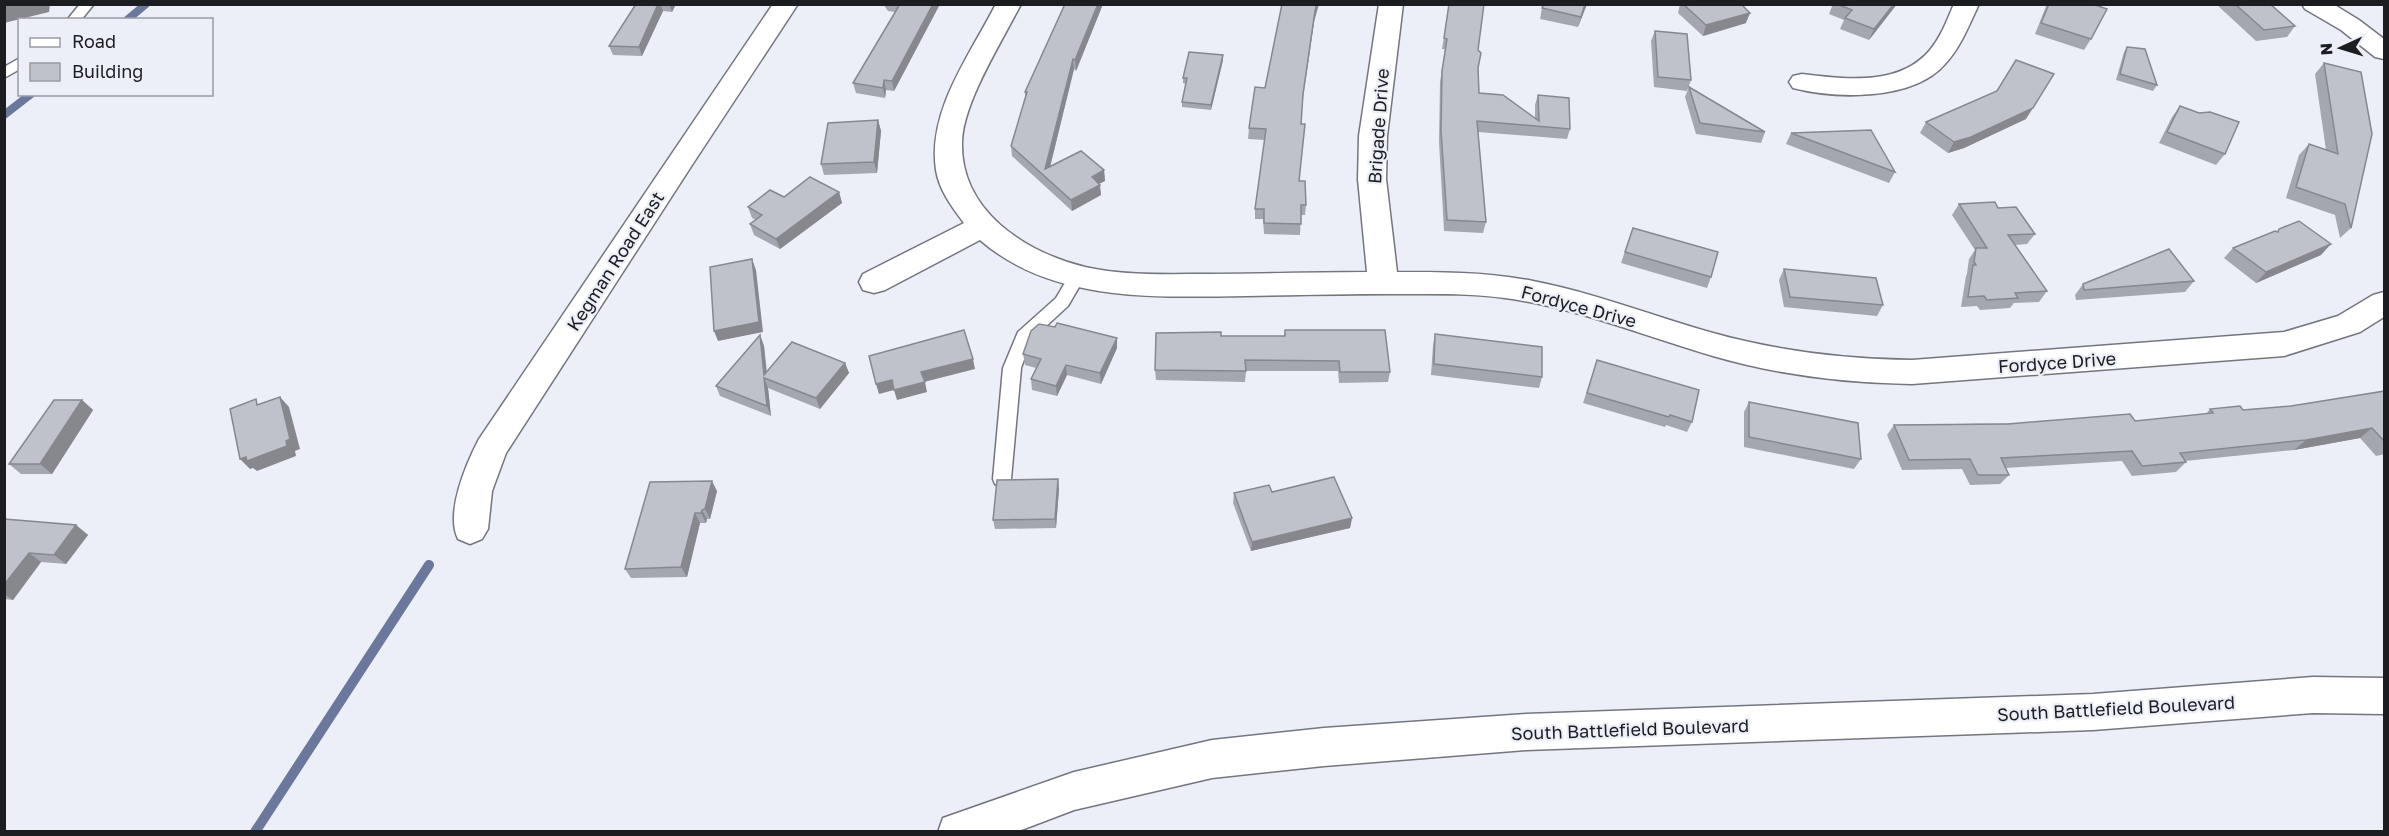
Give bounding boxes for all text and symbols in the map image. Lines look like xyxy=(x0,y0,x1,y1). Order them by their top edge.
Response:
legend xyxy=(18,18,213,96)
north arrow xyxy=(2311,18,2371,78)
text: Road xyxy=(72,30,116,52)
text: N xyxy=(2316,42,2336,56)
text: Building xyxy=(72,60,143,82)
street label: Brigade Drive xyxy=(1363,67,1393,185)
street label: Kegman Road East xyxy=(562,187,668,335)
street label: Fordyce Drive xyxy=(1519,280,1639,332)
street label: Fordyce Drive xyxy=(1997,347,2117,377)
street label: South Battlefield Boulevard xyxy=(1997,691,2235,725)
street label: South Battlefield Boulevard xyxy=(1511,714,1749,744)

